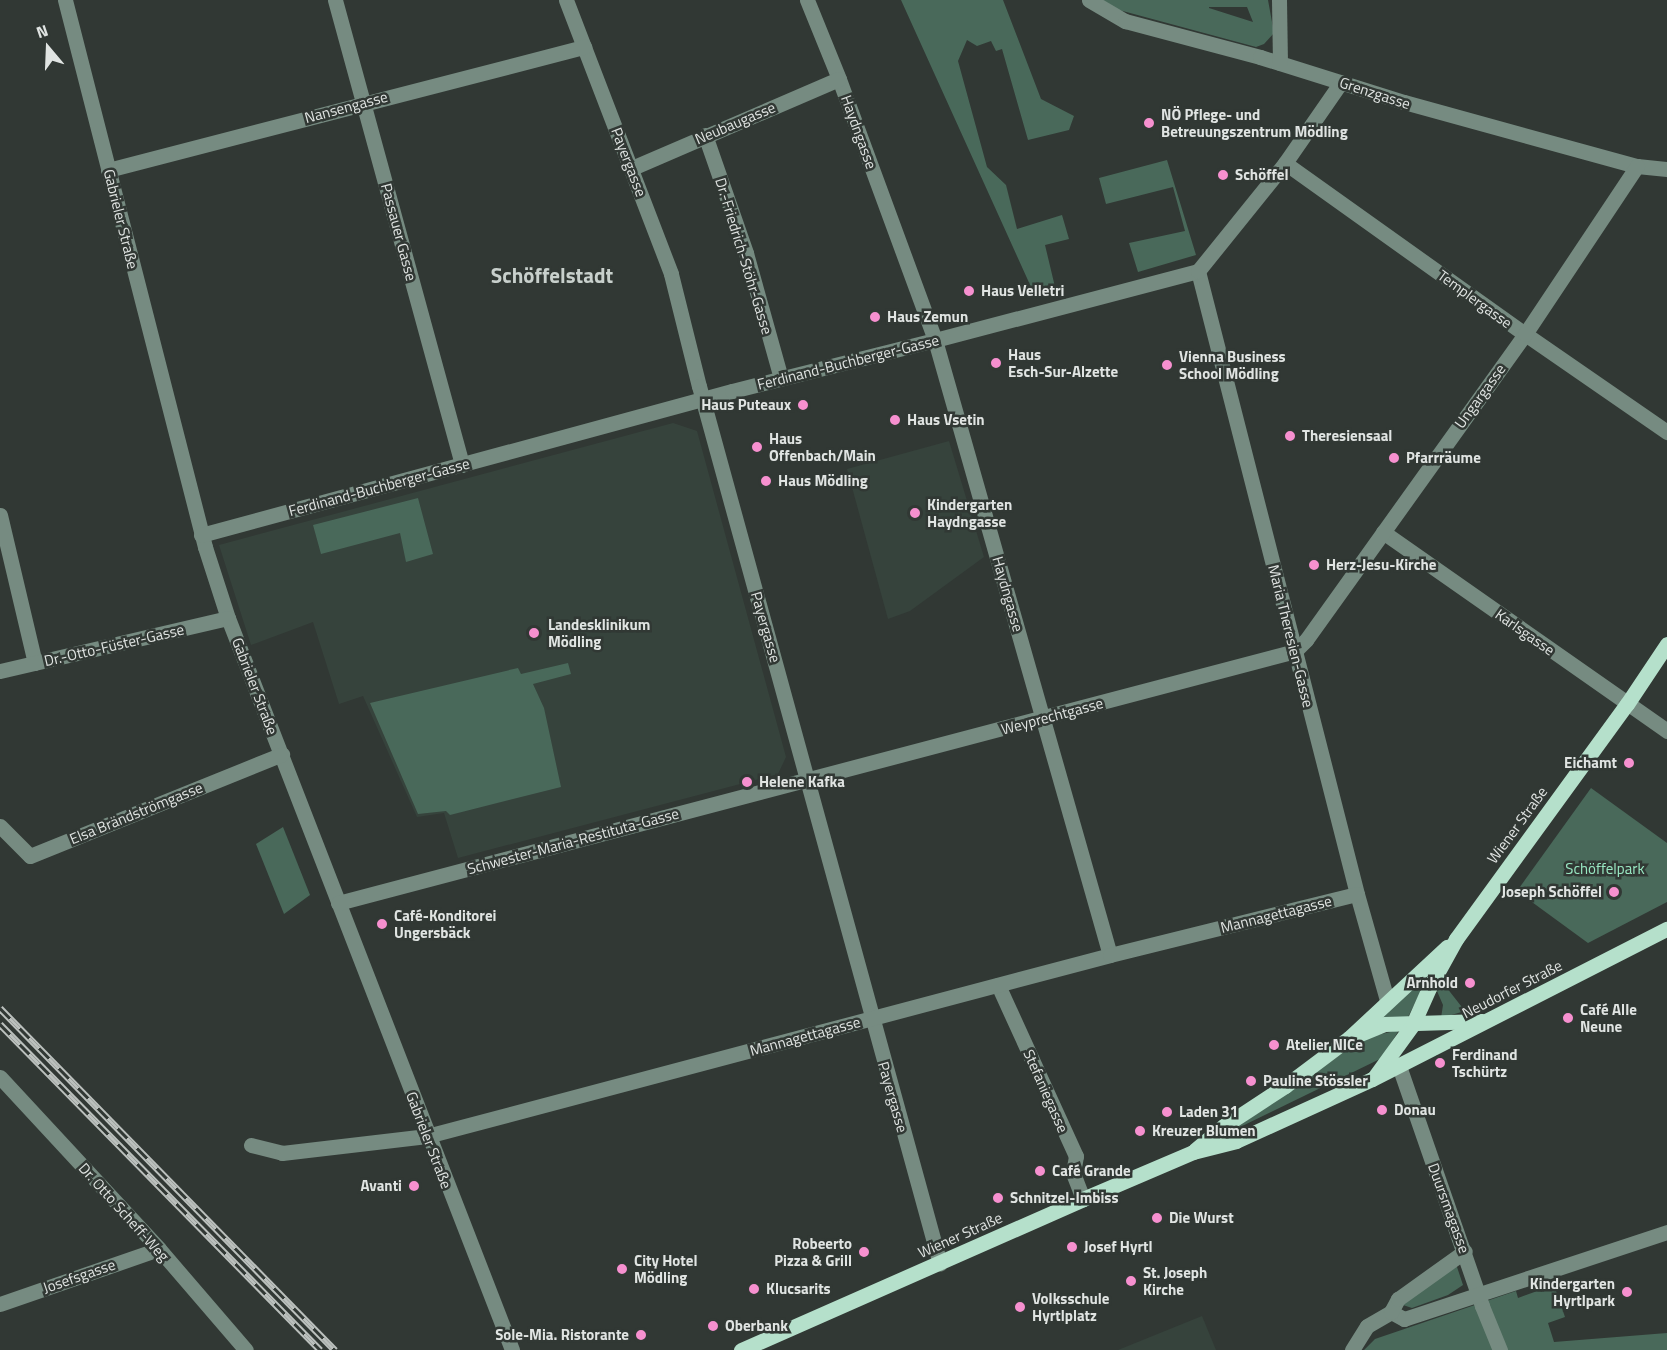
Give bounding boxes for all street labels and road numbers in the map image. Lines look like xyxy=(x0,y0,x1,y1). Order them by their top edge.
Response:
street label: Grenzgasse xyxy=(1337,73,1413,113)
street label: Nansengasse xyxy=(303,87,389,127)
street label: Haydngasse xyxy=(837,93,881,171)
street label: Neubaugasse xyxy=(692,98,778,148)
street label: Payergasse xyxy=(608,125,650,199)
street label: Gabrieler Straße xyxy=(100,167,142,271)
street label: Dr.-Friedrich-Stöhr-Gasse xyxy=(712,176,776,336)
street label: Passauer Gasse xyxy=(377,181,421,283)
street label: Templergasse xyxy=(1434,266,1516,332)
street label: Ferdinand-Buchberger-Gasse xyxy=(755,331,941,393)
street label: Ungargasse xyxy=(1451,360,1509,432)
street label: Ferdinand-Buchberger-Gasse xyxy=(287,454,471,520)
street label: Haydngasse xyxy=(989,554,1027,634)
street label: Maria Theresien-Gasse xyxy=(1265,563,1317,709)
street label: Payergasse xyxy=(747,590,785,664)
street label: Karlsgasse xyxy=(1492,605,1558,659)
street label: Dr.-Otto-Füster-Gasse xyxy=(42,620,186,670)
street label: Gabrieler Straße xyxy=(228,635,282,737)
street label: Weyprechtgasse xyxy=(999,694,1105,738)
street label: Elsa Brändströmgasse xyxy=(67,778,205,848)
street label: Wiener Straße xyxy=(1483,783,1551,867)
street label: Schwester-Maria-Restituta-Gasse xyxy=(465,804,681,878)
street label: Mannagettagasse xyxy=(1219,892,1333,936)
street label: Neudorfer Straße xyxy=(1459,956,1565,1022)
street label: Mannagettagasse xyxy=(748,1013,862,1059)
street label: Stefaniegasse xyxy=(1020,1047,1072,1135)
street label: Payergasse xyxy=(874,1060,912,1134)
street label: Gabrieler Straße xyxy=(402,1089,456,1191)
street label: Dr. Otto Scheff-Weg xyxy=(75,1159,173,1265)
street label: Duursmagasse xyxy=(1424,1160,1474,1256)
street label: Wiener Straße xyxy=(915,1208,1005,1262)
street label: Josefsgasse xyxy=(40,1255,118,1297)

